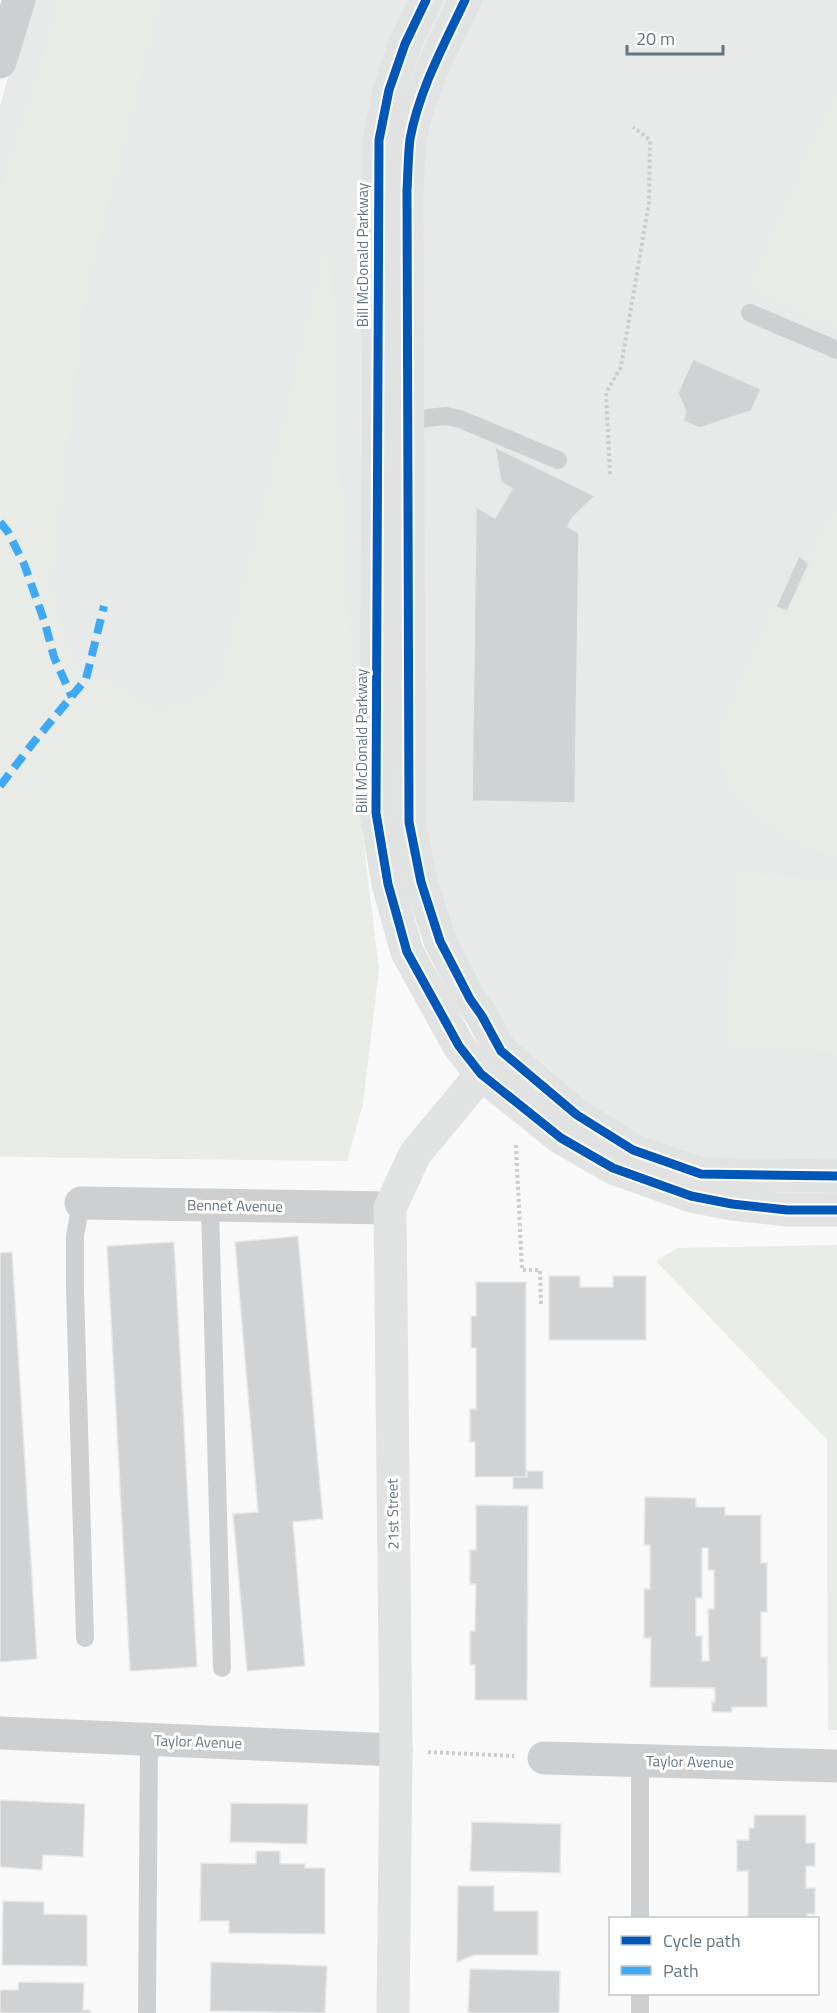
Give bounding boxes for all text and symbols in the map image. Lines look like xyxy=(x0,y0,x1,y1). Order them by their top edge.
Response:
scale bar xyxy=(627,18,723,56)
text: 20 m xyxy=(636,25,675,52)
street label: Bill McDonald Parkway xyxy=(351,183,374,327)
street label: Bill McDonald Parkway xyxy=(350,669,373,813)
street label: Bennet Avenue xyxy=(187,1193,283,1218)
street label: 21st Street xyxy=(380,1478,405,1550)
street label: Taylor Avenue xyxy=(154,1728,242,1755)
street label: Taylor Avenue xyxy=(646,1749,734,1774)
legend xyxy=(609,1917,819,1995)
text: Cycle path xyxy=(663,1927,741,1954)
text: Path xyxy=(663,1957,699,1984)

